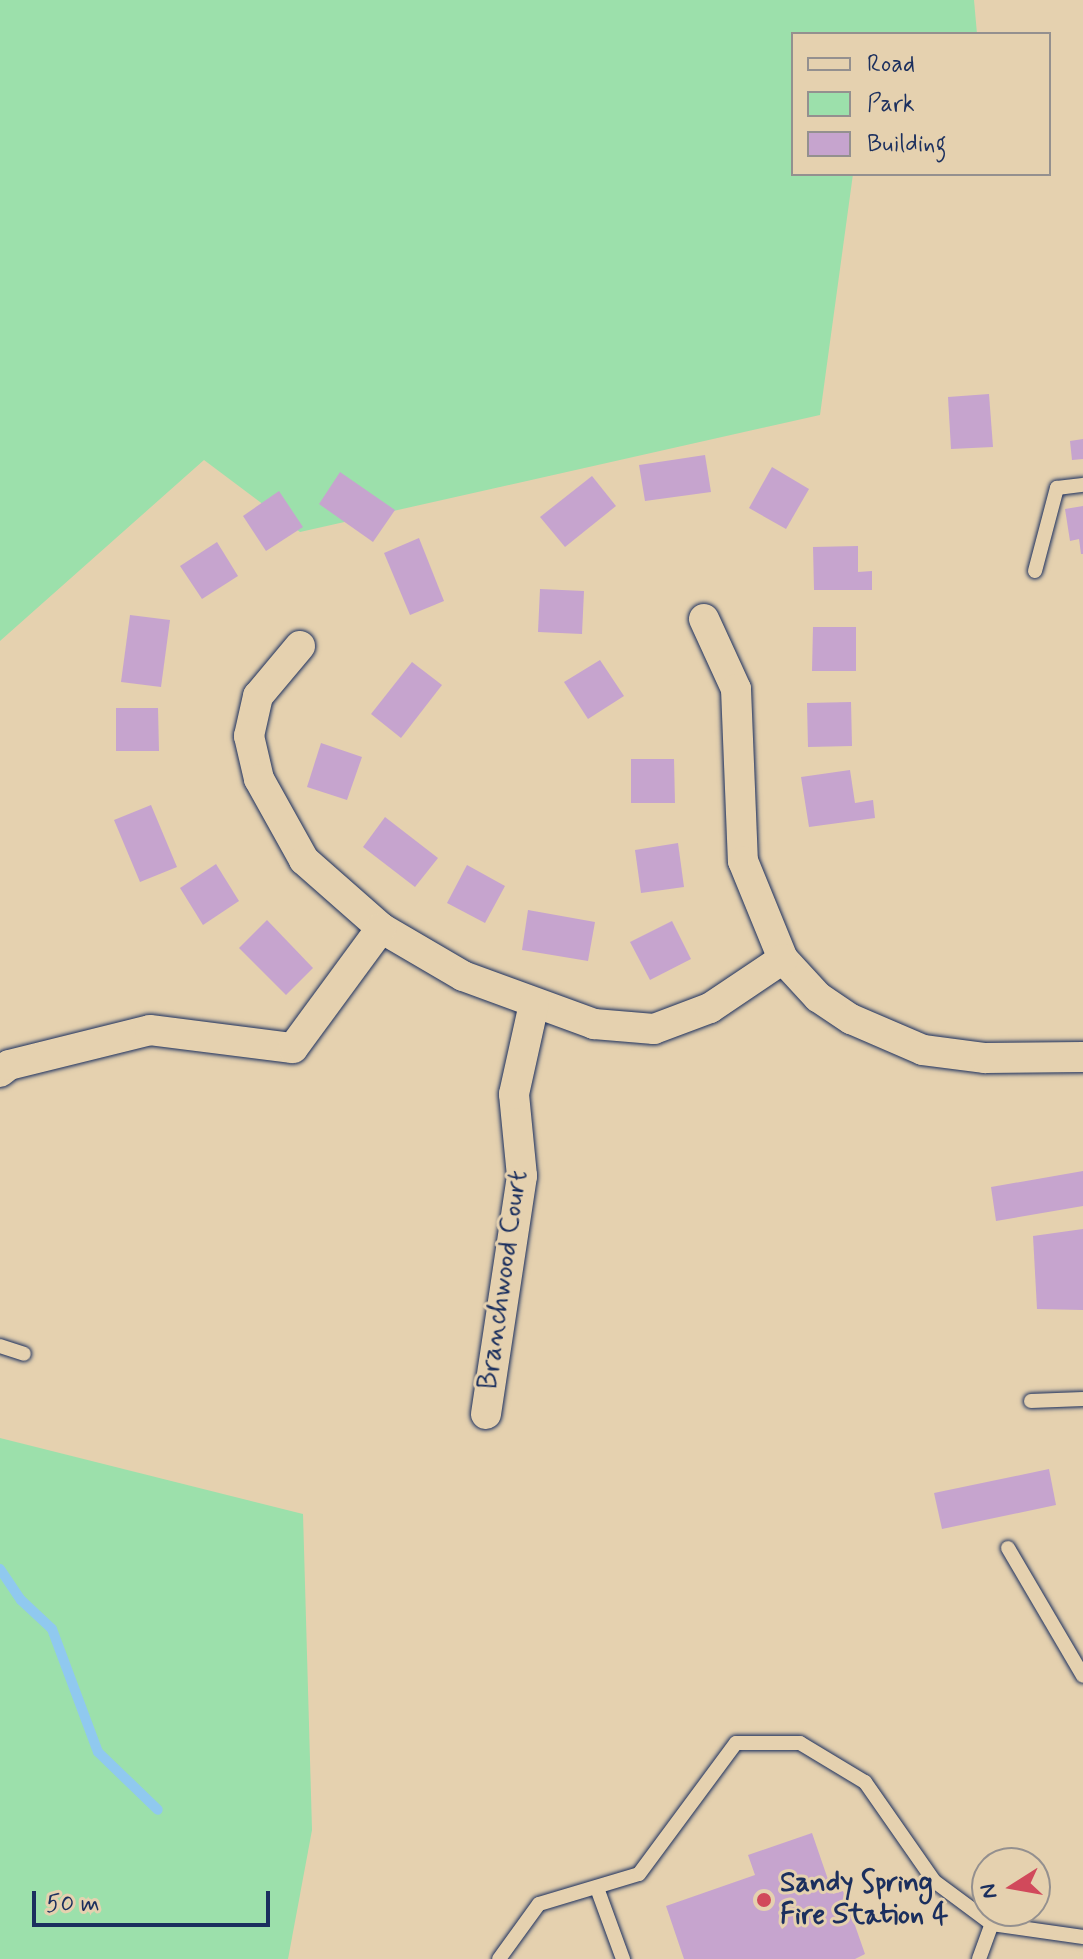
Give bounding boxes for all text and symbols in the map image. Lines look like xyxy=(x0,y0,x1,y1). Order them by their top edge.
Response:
legend xyxy=(791,32,1051,176)
text: Road xyxy=(867,49,915,80)
text: Park xyxy=(867,89,915,120)
text: Building xyxy=(867,129,947,160)
street label: Branchwood Court xyxy=(472,1167,536,1393)
north arrow xyxy=(971,1847,1051,1927)
place label: Sandy Spring Fire Station 4 xyxy=(780,1867,939,1933)
scale bar xyxy=(36,1875,274,1925)
text: N xyxy=(974,1881,1005,1901)
text: 50 m xyxy=(46,1889,100,1920)
marker: Sandy Spring Fire Station 4 xyxy=(755,1891,773,1909)

